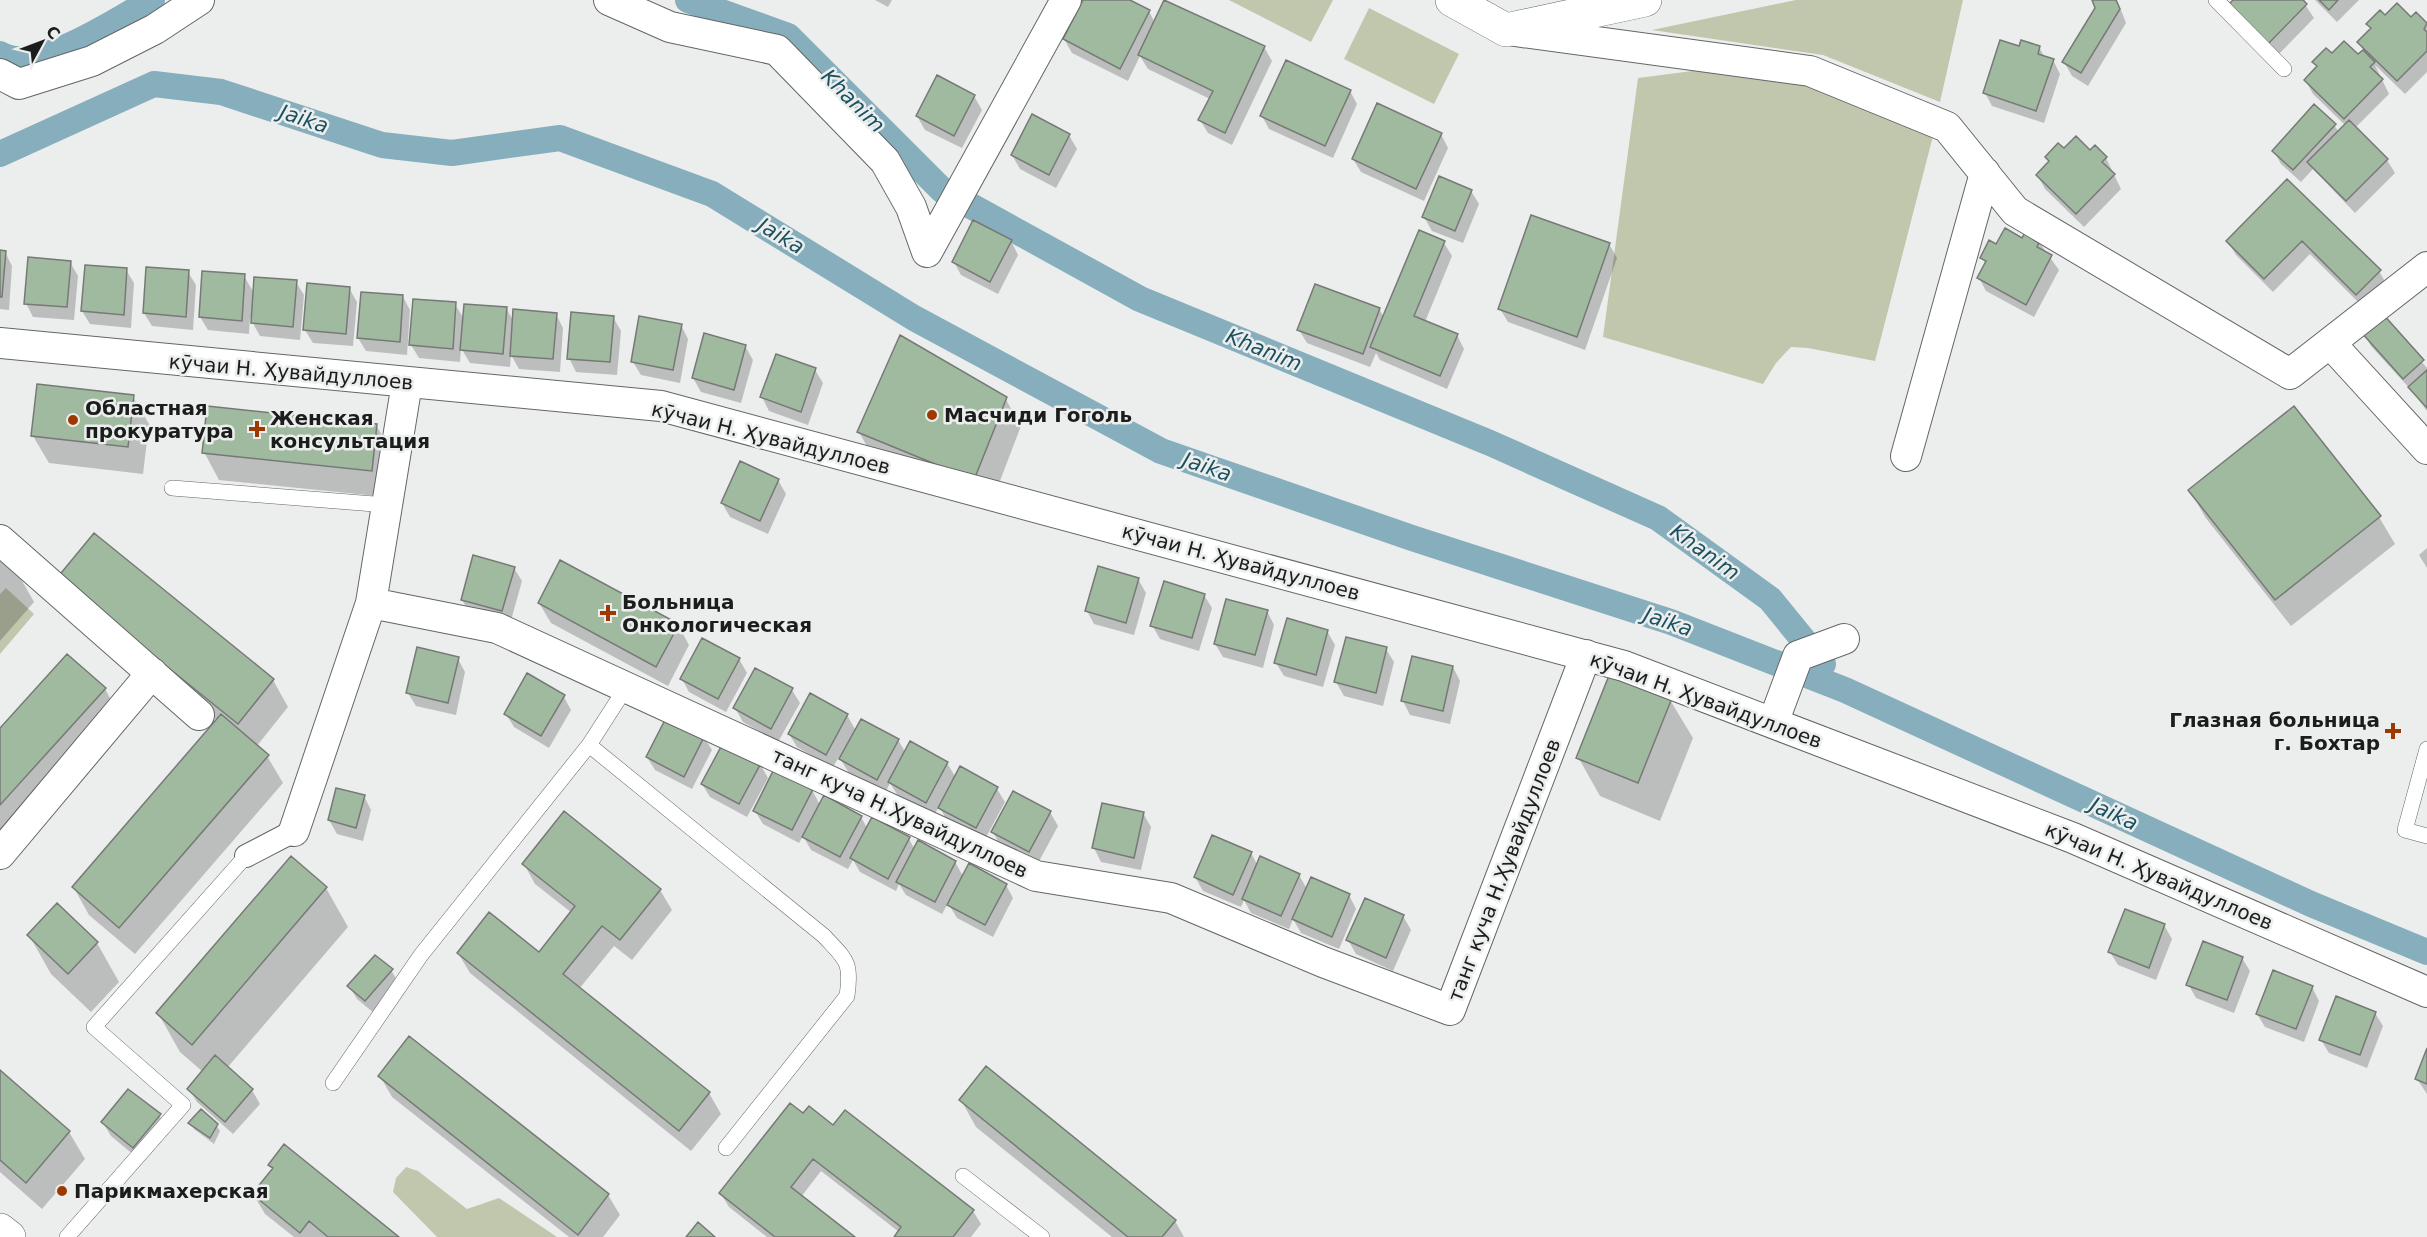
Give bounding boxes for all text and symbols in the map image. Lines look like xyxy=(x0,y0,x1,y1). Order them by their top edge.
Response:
north arrow xyxy=(12,12,72,72)
text: С xyxy=(42,22,64,43)
water label: Khanim xyxy=(816,64,890,138)
water label: Jaika xyxy=(273,99,331,138)
water label: Jaika xyxy=(750,211,809,259)
water label: Khanim xyxy=(1223,324,1305,376)
street label: кӯчаи Н. Ҳувайдуллоев xyxy=(168,349,414,395)
place label: Областная прокуратура xyxy=(85,396,234,443)
street label: кӯчаи Н. Ҳувайдуллоев xyxy=(649,397,893,479)
place label: Масчиди Гоголь xyxy=(944,403,1132,427)
place label: Женская консультация xyxy=(270,406,430,453)
marker: Масчиди Гоголь xyxy=(925,408,939,422)
marker: Областная прокуратура xyxy=(66,413,80,427)
marker: Женская консультация xyxy=(248,420,266,438)
water label: Jaika xyxy=(1176,446,1235,486)
street label: кӯчаи Н. Ҳувайдуллоев xyxy=(1119,519,1363,605)
water label: Khanim xyxy=(1666,519,1744,585)
place label: Больница Онкологическая xyxy=(622,590,812,637)
water label: Jaika xyxy=(1637,601,1696,641)
marker: Больница Онкологическая xyxy=(599,604,617,622)
street label: кӯчаи Н. Ҳувайдуллоев xyxy=(1587,647,1825,753)
place label: Глазная больница г. Бохтар xyxy=(2169,708,2380,755)
marker: Глазная больница г. Бохтар xyxy=(2384,722,2402,740)
street label: танг куча Н.Ҳувайдуллоев xyxy=(1443,735,1565,1005)
street label: танг куча Н.Ҳувайдуллоев xyxy=(768,743,1032,883)
water label: Jaika xyxy=(2083,791,2142,835)
street label: кӯчаи Н. Ҳувайдуллоев xyxy=(2041,817,2277,935)
place label: Парикмахерская xyxy=(74,1179,269,1203)
marker: Парикмахерская xyxy=(55,1184,69,1198)

